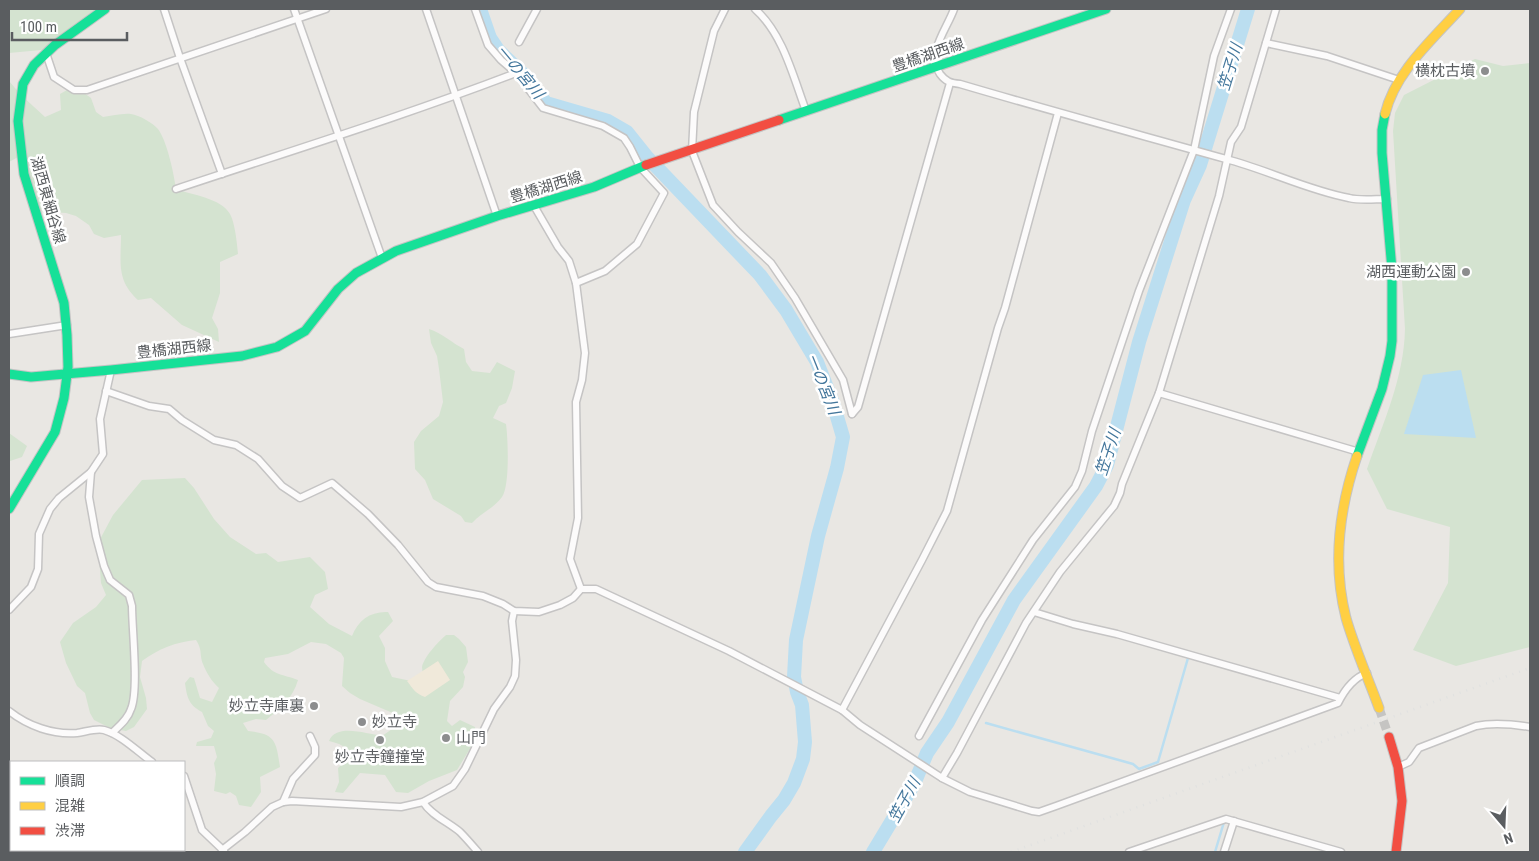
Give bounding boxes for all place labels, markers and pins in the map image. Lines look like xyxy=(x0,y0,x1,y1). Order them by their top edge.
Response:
place label: 横枕古墳 xyxy=(1415,62,1475,80)
marker: 横枕古墳 xyxy=(1479,65,1491,77)
place label: 湖西運動公園 xyxy=(1366,263,1456,281)
marker: 湖西運動公園 xyxy=(1460,266,1472,278)
place label: 妙立寺庫裏 xyxy=(229,697,304,715)
marker: 妙立寺庫裏 xyxy=(308,700,320,712)
place label: 妙立寺 xyxy=(372,713,417,731)
marker: 妙立寺 xyxy=(356,716,368,728)
place label: 山門 xyxy=(456,729,486,747)
marker: 山門 xyxy=(440,732,452,744)
marker: 妙立寺鐘撞堂 xyxy=(374,734,386,746)
place label: 妙立寺鐘撞堂 xyxy=(335,748,425,766)

